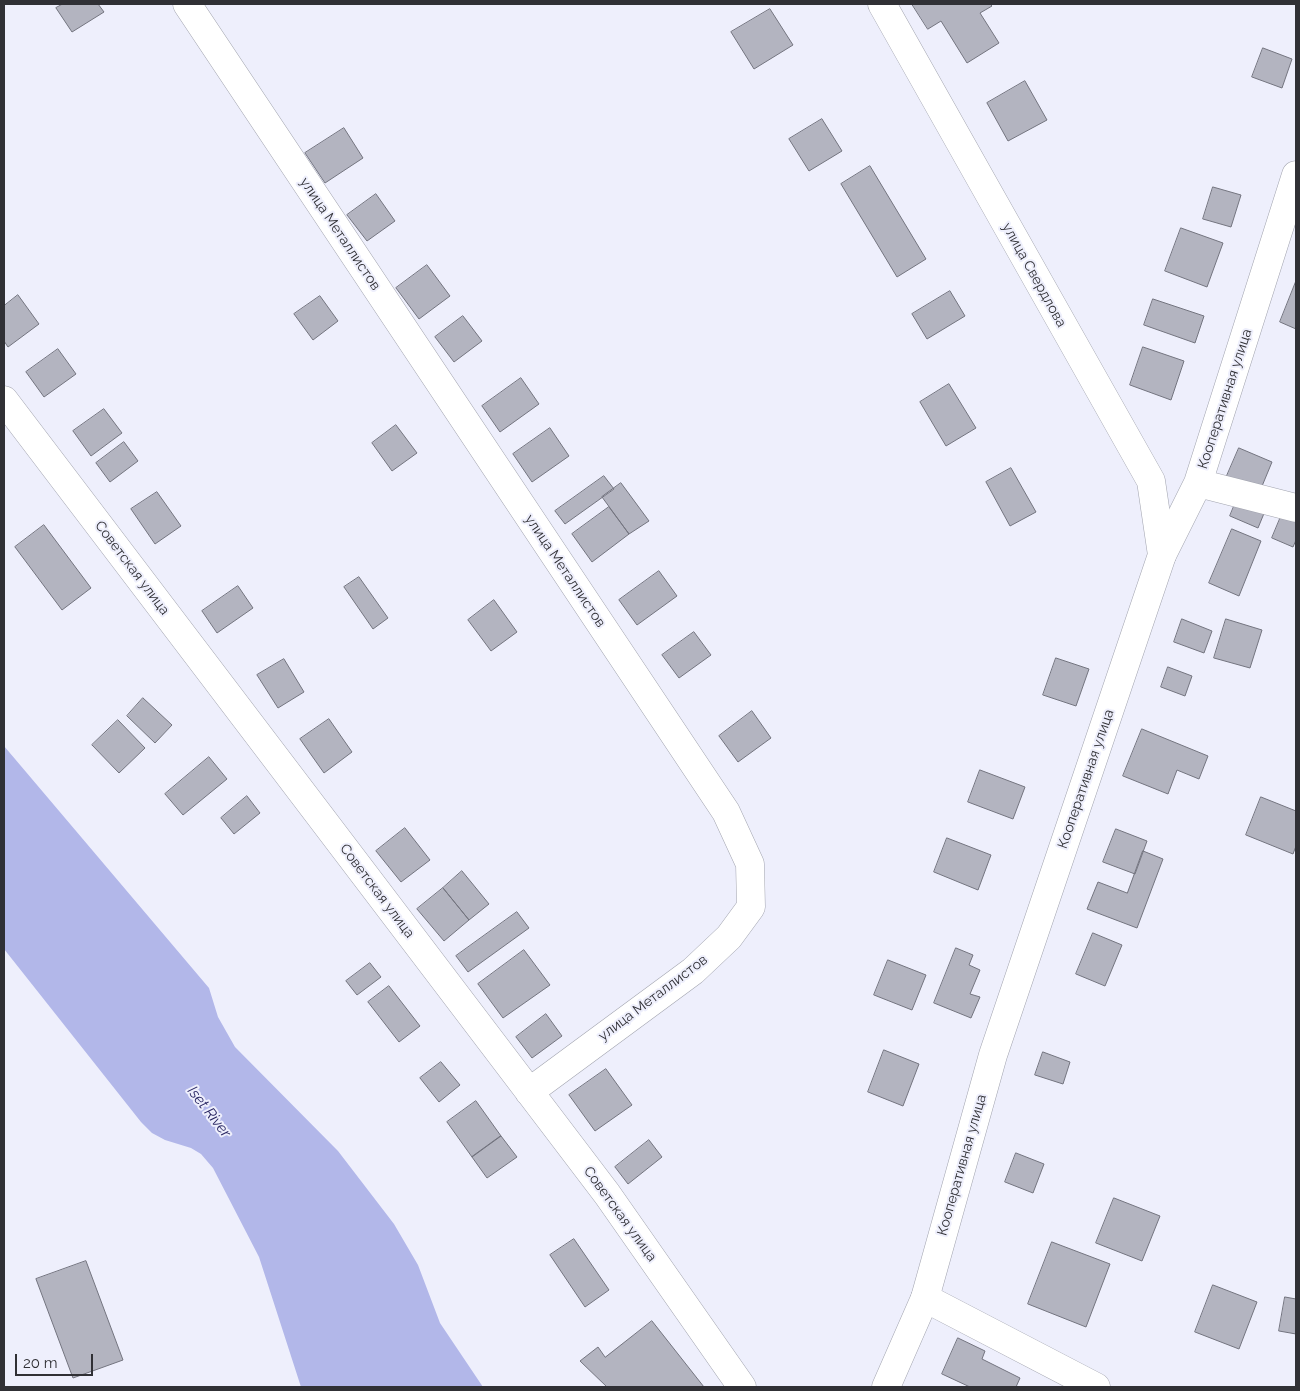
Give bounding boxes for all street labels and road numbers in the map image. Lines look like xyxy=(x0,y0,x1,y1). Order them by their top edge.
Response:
street label: улица Металлистов xyxy=(296,174,384,294)
street label: улица Свердлова xyxy=(998,220,1070,330)
street label: Кооперативная улица xyxy=(1194,327,1256,471)
street label: улица Металлистов xyxy=(521,511,609,631)
street label: Советская улица xyxy=(91,518,173,618)
street label: Кооперативная улица xyxy=(1054,707,1118,851)
street label: Советская улица xyxy=(336,841,418,941)
street label: улица Металлистов xyxy=(595,951,711,1045)
street label: Кооперативная улица xyxy=(934,1092,990,1238)
street label: Советская улица xyxy=(580,1163,660,1265)

